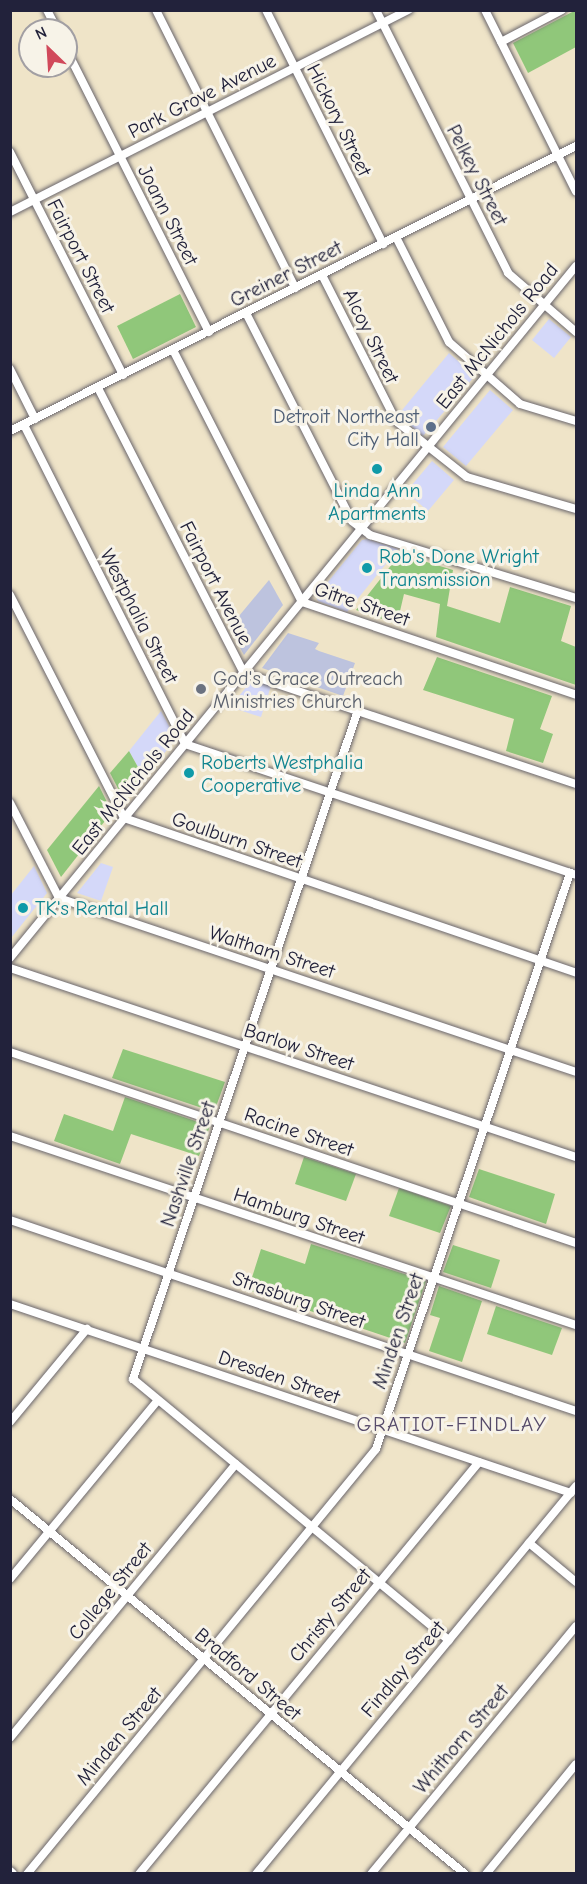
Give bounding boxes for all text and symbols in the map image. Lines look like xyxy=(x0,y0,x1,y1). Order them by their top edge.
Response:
north arrow xyxy=(18,18,78,78)
text: N xyxy=(33,23,50,44)
street label: Park Grove Avenue xyxy=(124,48,280,144)
street label: Hickory Street xyxy=(301,60,377,180)
street label: Pelkey Street xyxy=(441,121,513,229)
street label: Joann Street xyxy=(133,161,203,269)
street label: Fairport Street xyxy=(42,195,120,317)
street label: Greiner Street xyxy=(226,236,346,312)
street label: East McNichols Road xyxy=(431,258,563,414)
street label: Alcoy Street xyxy=(338,285,404,387)
place label: Detroit Northeast City Hall xyxy=(273,404,419,451)
marker: Detroit Northeast City Hall xyxy=(424,420,438,434)
marker: Linda Ann Apartments xyxy=(370,462,384,476)
place label: Linda Ann Apartments xyxy=(328,478,426,525)
street label: Fairport Avenue xyxy=(175,517,257,649)
place label: Rob's Done Wright Transmission xyxy=(379,544,539,591)
street label: Westphalia Street xyxy=(95,545,183,687)
marker: Rob's Done Wright Transmission xyxy=(360,561,374,575)
street label: Gitre Street xyxy=(311,577,413,631)
place label: God's Grace Outreach Ministries Church xyxy=(213,666,403,713)
marker: God's Grace Outreach Ministries Church xyxy=(194,682,208,696)
street label: East McNichols Road xyxy=(67,704,199,860)
place label: Roberts Westphalia Cooperative xyxy=(201,750,364,797)
marker: Roberts Westphalia Cooperative xyxy=(182,766,196,780)
street label: Goulburn Street xyxy=(169,806,305,874)
place label: TK's Rental Hall xyxy=(35,896,168,920)
marker: TK's Rental Hall xyxy=(16,901,30,915)
street label: Waltham Street xyxy=(206,920,338,984)
street label: Barlow Street xyxy=(241,1018,357,1076)
street label: Nashville Street xyxy=(155,1098,221,1230)
street label: Racine Street xyxy=(241,1102,357,1162)
street label: Hamburg Street xyxy=(230,1182,368,1250)
street label: Strasburg Street xyxy=(230,1266,368,1334)
street label: Minden Street xyxy=(367,1270,429,1392)
street label: Dresden Street xyxy=(215,1345,343,1409)
district label: GRATIOT-FINDLAY xyxy=(357,1411,547,1437)
street label: College Street xyxy=(63,1537,157,1645)
street label: Christy Street xyxy=(284,1563,376,1667)
street label: Findlay Street xyxy=(356,1616,450,1722)
street label: Bradford Street xyxy=(190,1623,306,1725)
street label: Whithorn Street xyxy=(408,1679,514,1799)
street label: Minden Street xyxy=(71,1682,167,1790)

